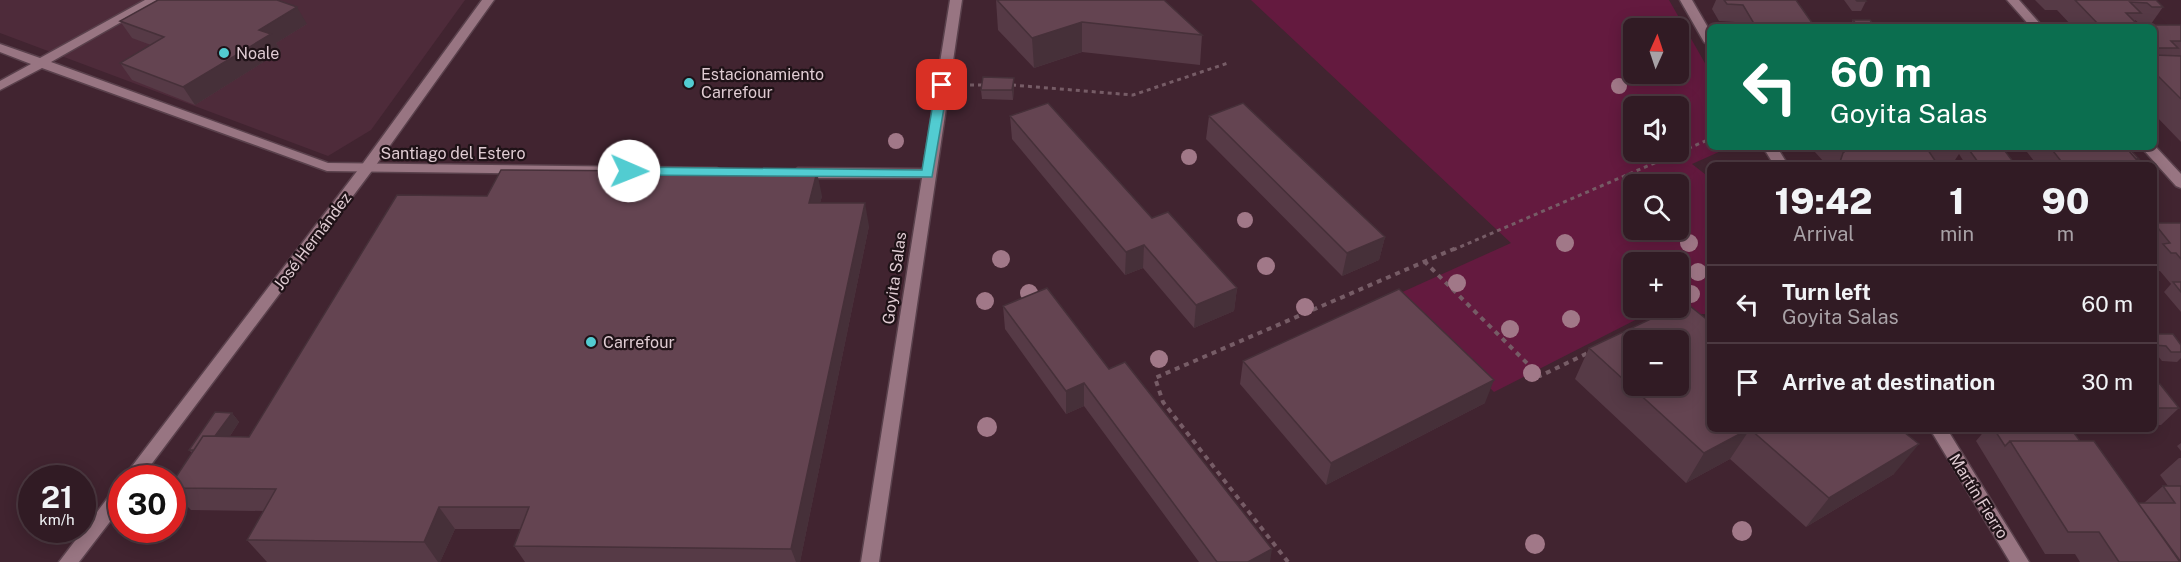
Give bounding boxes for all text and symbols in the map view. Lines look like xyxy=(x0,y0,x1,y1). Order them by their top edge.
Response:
north arrow xyxy=(1623,18,1689,84)
map controls xyxy=(1623,18,1689,396)
place label: Noale xyxy=(236,44,279,63)
marker: Noale xyxy=(217,46,231,60)
text: 60 m xyxy=(1830,47,1932,96)
icon: left xyxy=(1731,48,1809,126)
pin xyxy=(916,59,967,110)
place label: Estacionamiento Carrefour xyxy=(701,65,824,102)
icon: arrive xyxy=(925,68,958,101)
marker: Estacionamiento Carrefour xyxy=(682,76,696,90)
button: sound xyxy=(1623,96,1689,162)
text: Goyita Salas xyxy=(1830,97,1987,129)
position arrow xyxy=(597,139,661,203)
street label: Santiago del Estero xyxy=(380,144,526,163)
button: search xyxy=(1623,174,1689,240)
text: 19:42 xyxy=(1775,180,1873,222)
text: 1 xyxy=(1949,180,1965,222)
text: 90 xyxy=(2041,180,2089,222)
street label: José Hernández xyxy=(270,189,355,294)
text: Arrival xyxy=(1793,222,1854,246)
text: min xyxy=(1940,222,1974,246)
text: m xyxy=(2057,222,2074,246)
street label: Goyita Salas xyxy=(879,231,910,326)
button: + xyxy=(1623,252,1689,318)
text: Turn left xyxy=(1782,279,1871,305)
icon: left xyxy=(1731,288,1764,321)
text: 60 m xyxy=(2082,291,2133,317)
text: Goyita Salas xyxy=(1782,305,1899,329)
button: − xyxy=(1623,330,1689,396)
place label: Carrefour xyxy=(603,333,675,352)
marker: Carrefour xyxy=(584,335,598,349)
icon: arrive xyxy=(1731,366,1764,399)
text: Arrive at destination xyxy=(1782,369,1995,395)
text: 30 m xyxy=(2081,369,2133,395)
street label: Martín Fierro xyxy=(1945,450,2012,542)
speed limit sign: 30 xyxy=(108,465,186,543)
text: 21 xyxy=(41,479,73,515)
text: km/h xyxy=(39,511,75,528)

